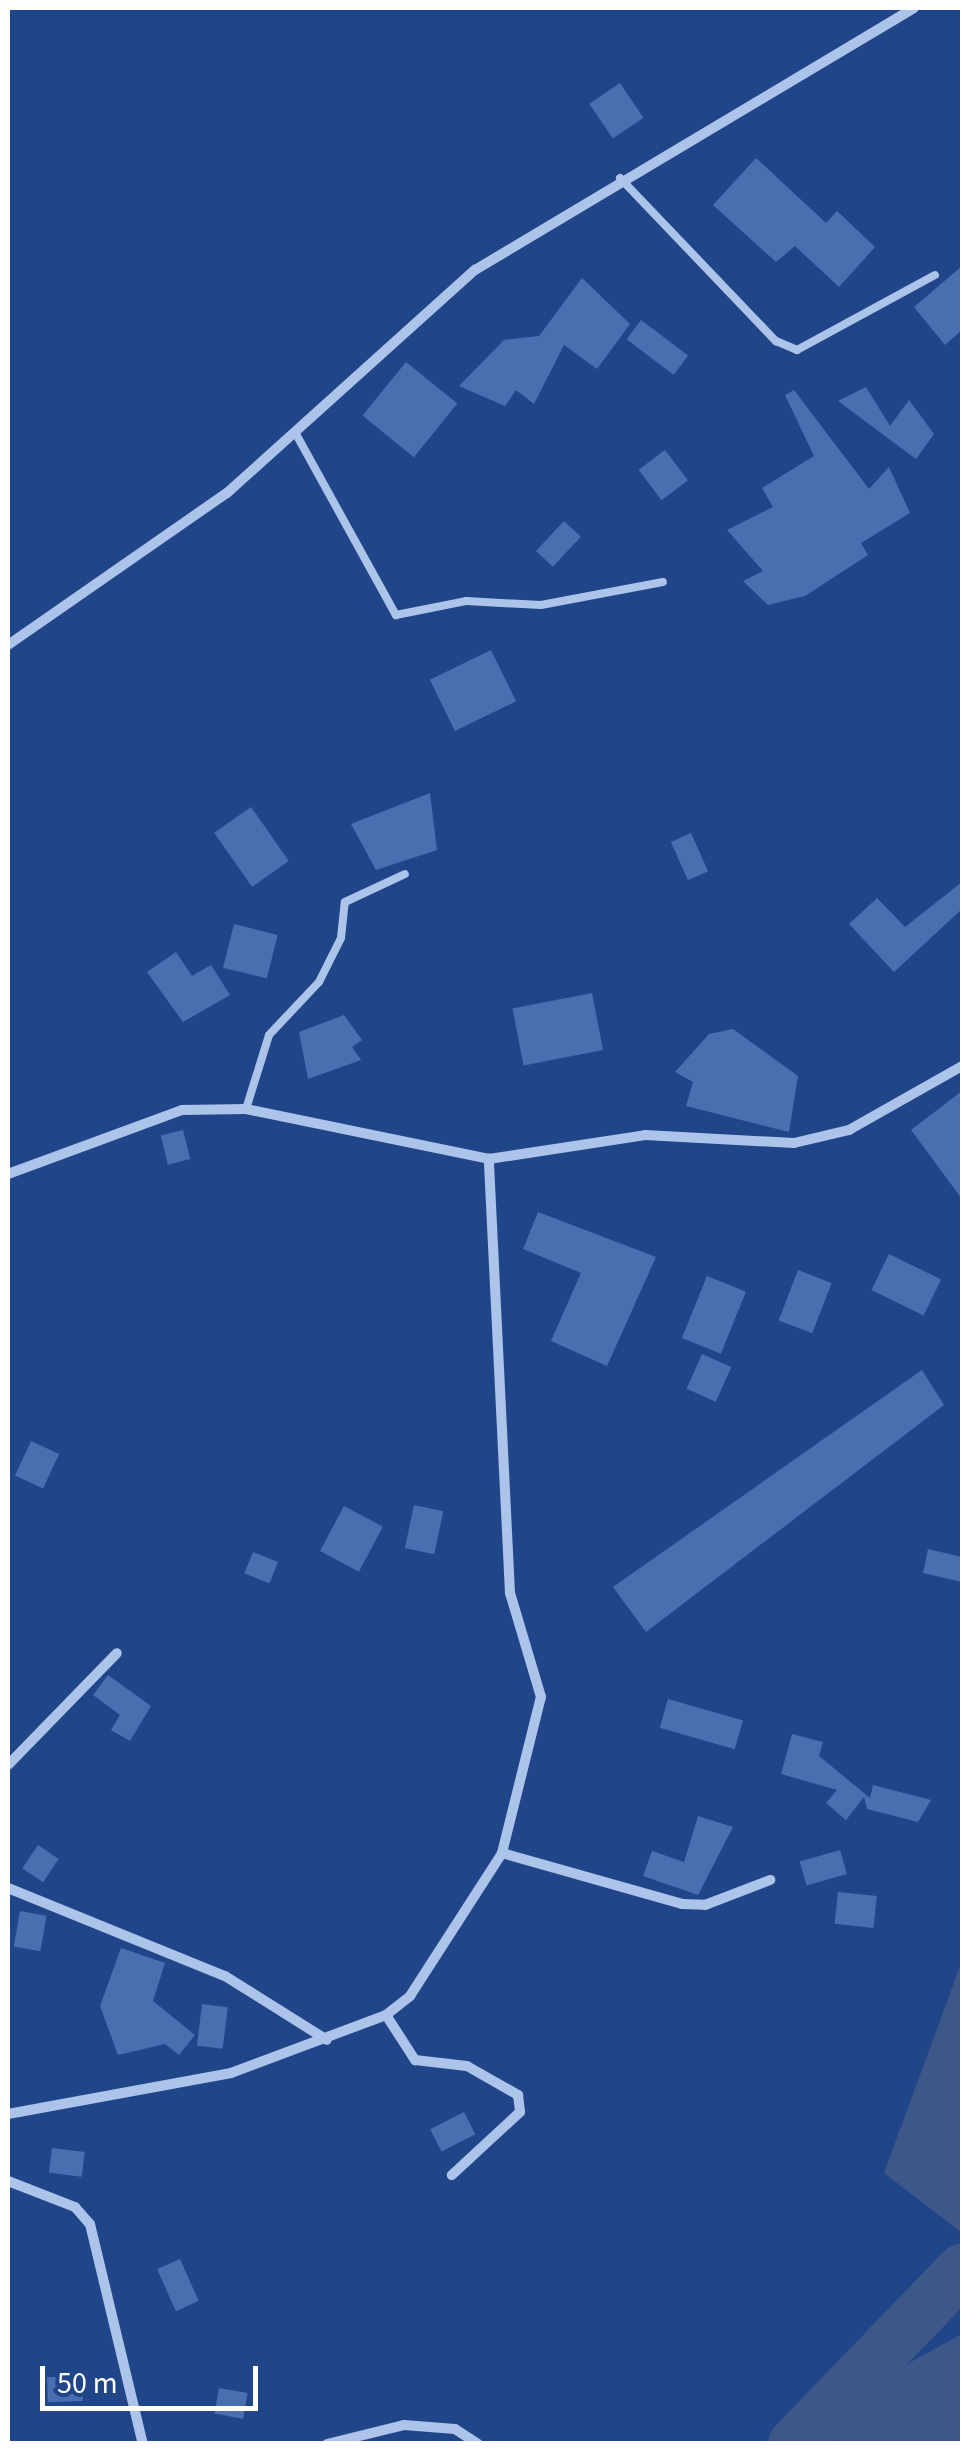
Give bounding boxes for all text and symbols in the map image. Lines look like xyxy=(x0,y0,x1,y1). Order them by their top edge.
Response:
scale bar xyxy=(45,2346,262,2408)
text: 50 m xyxy=(57,2362,118,2405)

